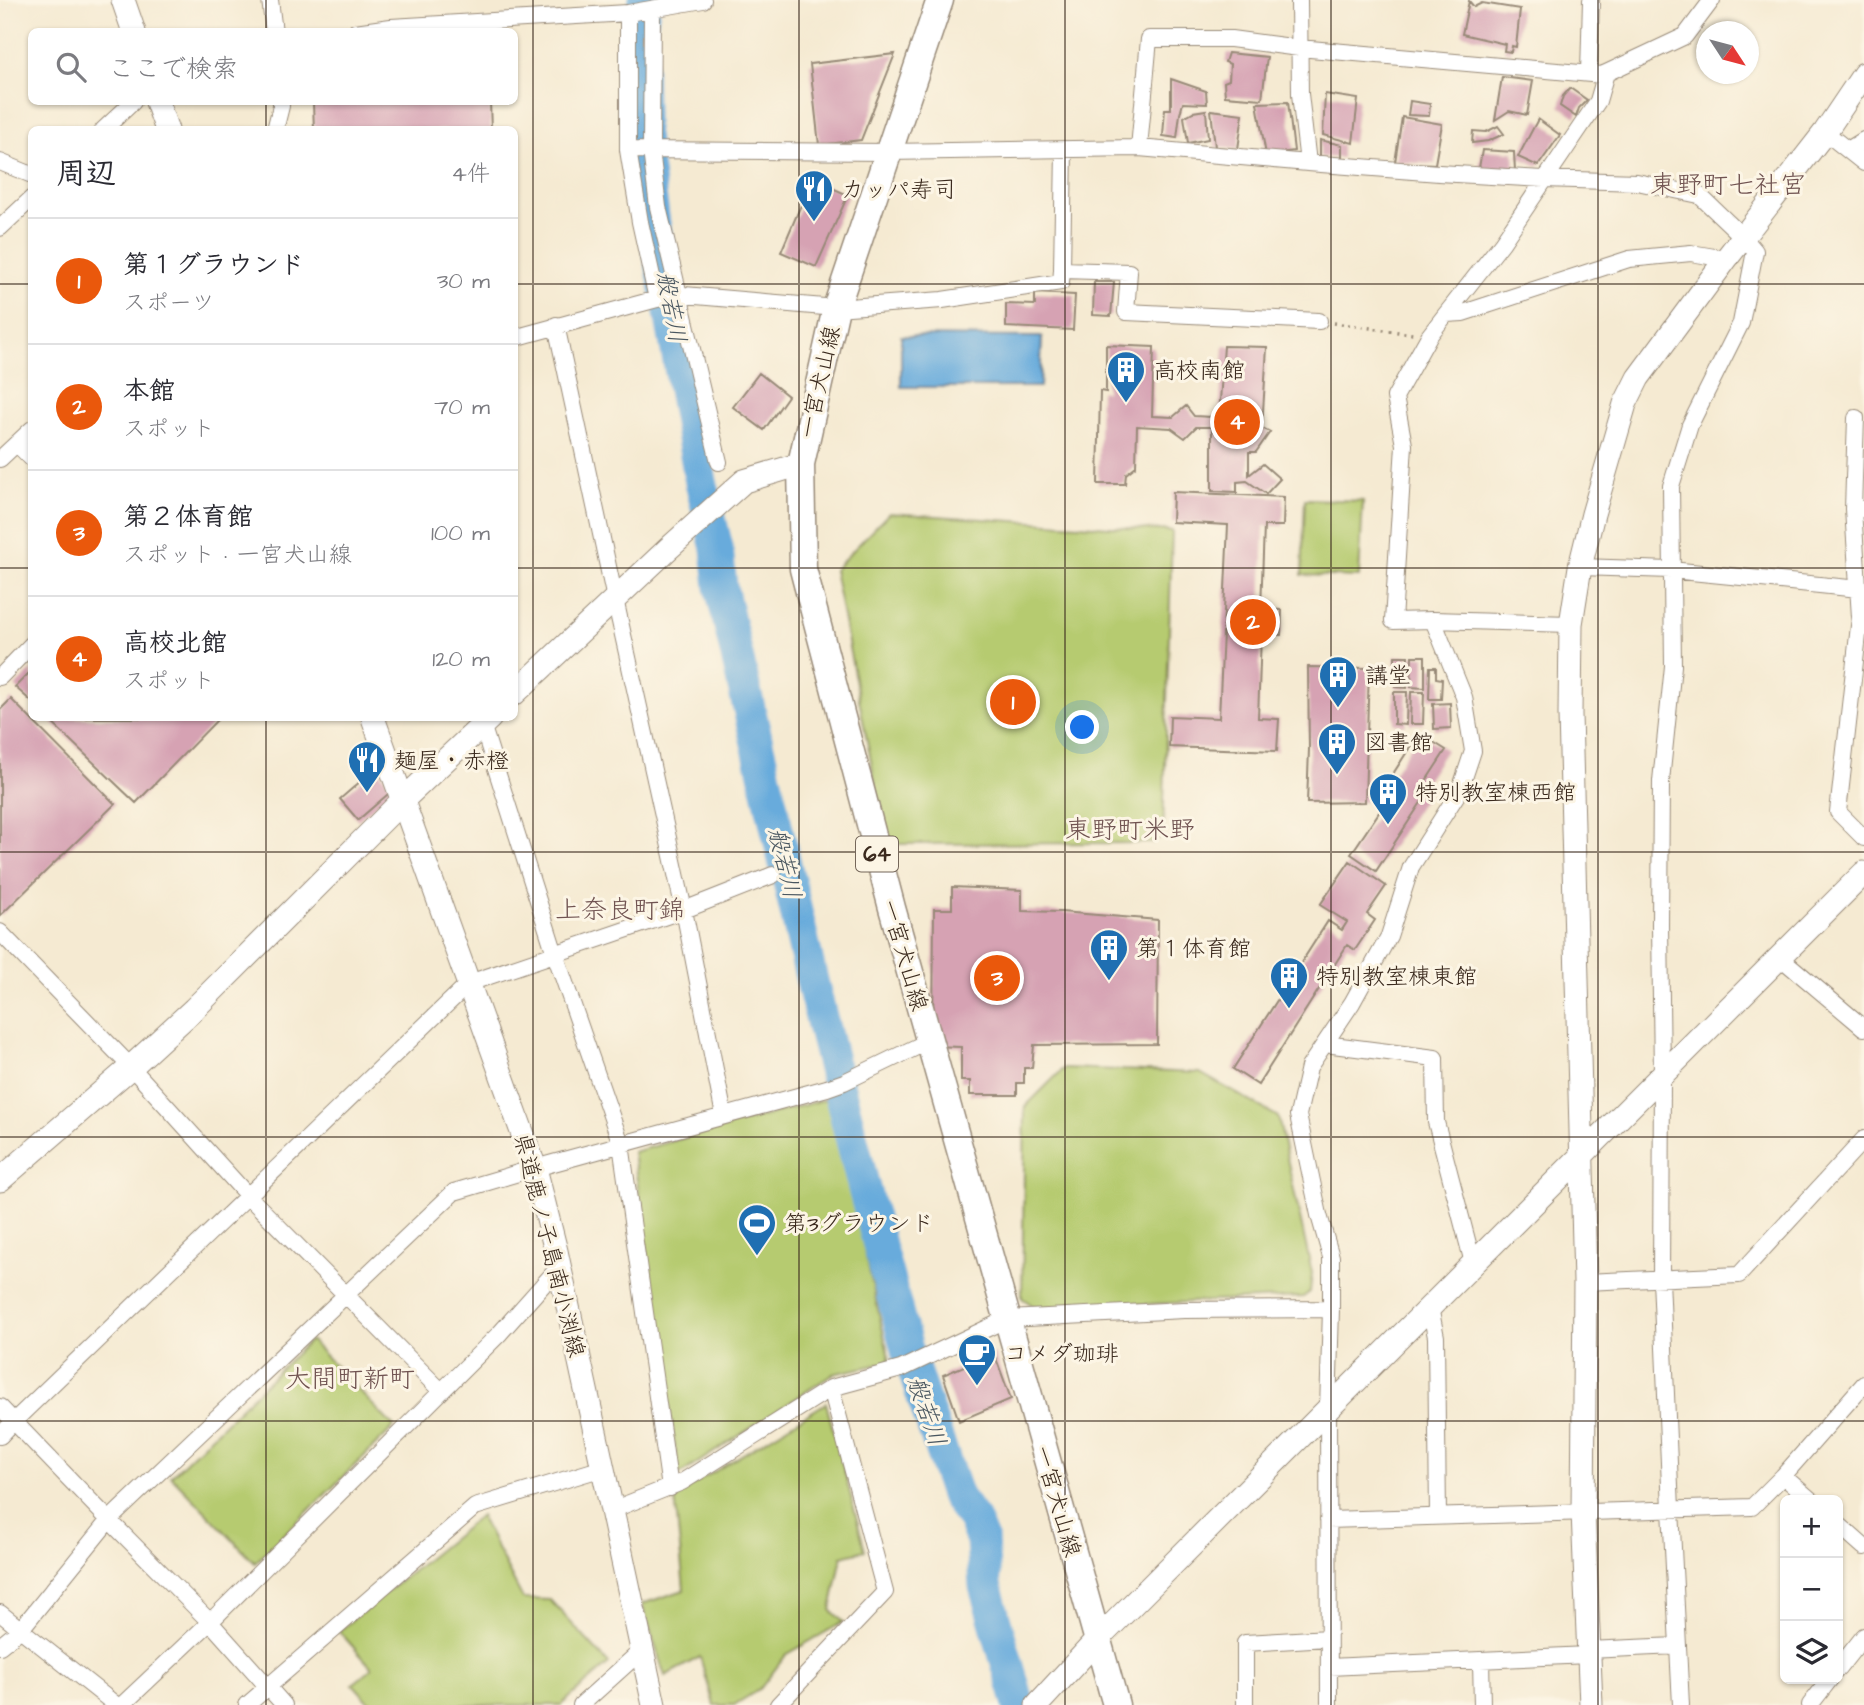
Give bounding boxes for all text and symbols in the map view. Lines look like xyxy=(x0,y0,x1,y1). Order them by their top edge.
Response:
north arrow xyxy=(1696,21,1759,84)
search box xyxy=(28,28,518,105)
icon: search xyxy=(52,48,90,86)
text: ここで検索 xyxy=(108,51,238,87)
text: 周辺 xyxy=(56,153,116,195)
text: 4件 xyxy=(451,158,490,190)
district label: 東野町七社宮 xyxy=(1650,167,1806,203)
restaurant icon: カッパ寿司 xyxy=(793,168,835,223)
place label: カッパ寿司 xyxy=(841,174,956,206)
text: 第１グラウンド xyxy=(123,247,305,283)
text: 1 xyxy=(78,265,80,297)
text: 30 m xyxy=(437,265,490,297)
water label: 般若川 xyxy=(648,269,694,346)
text: スポーツ xyxy=(123,287,215,319)
street label: 一宮犬山線 xyxy=(791,323,848,442)
building icon: 高校南館 xyxy=(1105,349,1147,404)
place label: 高校南館 xyxy=(1153,355,1245,387)
text: 本館 xyxy=(123,373,175,409)
text: 2 xyxy=(72,391,86,423)
text: 70 m xyxy=(434,391,490,423)
pin: 4 xyxy=(1214,396,1260,448)
text: スポット xyxy=(123,413,215,445)
text: 第２体育館 xyxy=(123,499,253,535)
text: 3 xyxy=(73,517,85,549)
text: 100 m xyxy=(431,517,490,549)
text: スポット · 一宮犬山線 xyxy=(123,539,352,571)
pin: 2 xyxy=(1230,596,1276,648)
text: 高校北館 xyxy=(123,625,227,661)
text: 4 xyxy=(71,643,87,675)
text: 120 m xyxy=(432,643,490,675)
building icon: 講堂 xyxy=(1317,654,1359,709)
place label: 講堂 xyxy=(1365,660,1411,692)
text: スポット xyxy=(123,665,215,697)
pin: 1 xyxy=(990,676,1036,728)
your location xyxy=(1065,710,1099,744)
building icon: 図書館 xyxy=(1316,721,1358,776)
place label: 図書館 xyxy=(1364,727,1433,759)
restaurant icon: 麺屋・赤橙 xyxy=(346,739,388,794)
place label: 麺屋・赤橙 xyxy=(394,745,509,777)
building icon: 特別教室棟西館 xyxy=(1367,771,1409,826)
place label: 特別教室棟西館 xyxy=(1415,777,1576,809)
district label: 東野町米野 xyxy=(1065,812,1195,848)
water label: 般若川 xyxy=(759,824,809,902)
road number: 64 xyxy=(856,836,898,872)
district label: 上奈良町錦 xyxy=(555,892,685,928)
street label: 一宮犬山線 xyxy=(873,896,935,1015)
building icon: 第１体育館 xyxy=(1088,927,1130,982)
place label: 第１体育館 xyxy=(1136,933,1251,965)
pin: 3 xyxy=(974,952,1020,1004)
building icon: 特別教室棟東館 xyxy=(1268,955,1310,1010)
place label: 特別教室棟東館 xyxy=(1316,961,1477,993)
street label: 県道鹿ノ子島南小渕線 xyxy=(506,1130,592,1361)
sports icon: 第3グラウンド xyxy=(736,1202,778,1257)
place label: 第3グラウンド xyxy=(784,1208,934,1240)
cafe icon: コメダ珈琲 xyxy=(956,1332,998,1387)
place label: コメダ珈琲 xyxy=(1004,1338,1119,1370)
district label: 大間町新町 xyxy=(285,1361,415,1397)
water label: 般若川 xyxy=(898,1372,954,1451)
street label: 一宮犬山線 xyxy=(1026,1442,1088,1561)
map controls xyxy=(1780,1495,1843,1684)
button: + xyxy=(1780,1495,1843,1558)
button: − xyxy=(1780,1558,1843,1621)
button: layers xyxy=(1780,1621,1843,1684)

